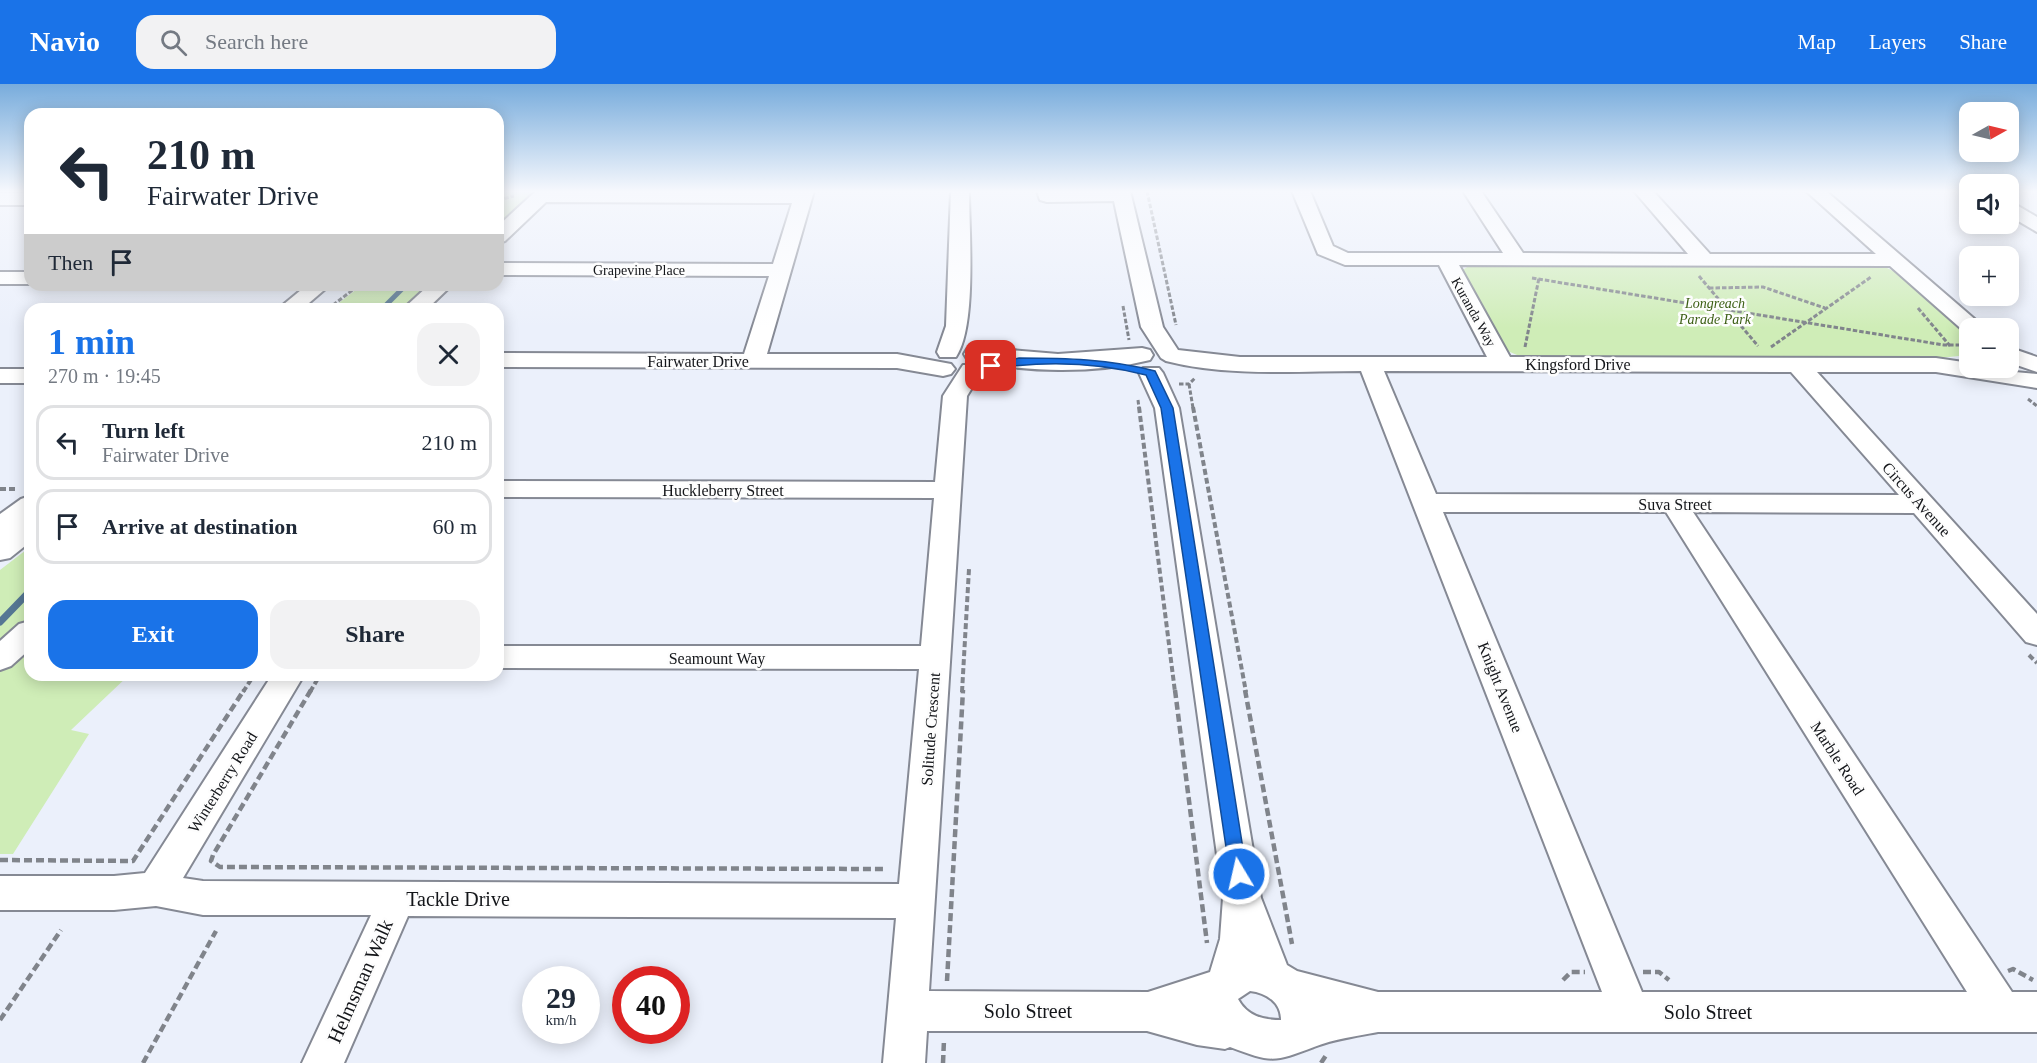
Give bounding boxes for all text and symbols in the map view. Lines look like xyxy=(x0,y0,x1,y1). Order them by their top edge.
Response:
search box xyxy=(136,15,556,69)
text: Navio xyxy=(30,26,100,57)
icon: search xyxy=(157,26,190,59)
text: Search here xyxy=(205,29,308,54)
text: Map xyxy=(1798,30,1836,54)
text: Layers xyxy=(1869,30,1926,54)
text: Share xyxy=(1959,30,2007,54)
north arrow xyxy=(1959,102,2019,162)
map controls xyxy=(1959,102,2019,378)
icon: left xyxy=(48,132,126,210)
text: 210 m xyxy=(147,132,256,178)
button: sound xyxy=(1959,174,2019,234)
text: Fairwater Drive xyxy=(147,181,319,211)
icon: arrive xyxy=(105,246,138,279)
button: + xyxy=(1959,246,2019,306)
text: Then xyxy=(48,250,93,275)
street label: Grapevine Place xyxy=(593,263,685,278)
street label: Kuranda Way xyxy=(1448,275,1499,349)
park label: Longreach Parade Park xyxy=(1678,296,1752,327)
button: − xyxy=(1959,318,2019,378)
text: 1 min xyxy=(48,322,135,362)
button: close xyxy=(417,323,480,386)
pin xyxy=(965,340,1016,391)
icon: arrive xyxy=(974,349,1007,382)
street label: Fairwater Drive xyxy=(647,353,749,370)
street label: Kingsford Drive xyxy=(1525,356,1631,374)
text: 270 m · 19:45 xyxy=(48,365,161,387)
text: Turn left xyxy=(102,418,185,443)
icon: left xyxy=(51,426,84,459)
text: 210 m xyxy=(421,430,477,455)
text: Fairwater Drive xyxy=(102,444,229,466)
street label: Circus Avenue xyxy=(1879,459,1954,540)
street label: Huckleberry Street xyxy=(662,482,784,500)
street label: Suva Street xyxy=(1638,496,1712,513)
icon: arrive xyxy=(51,510,84,543)
text: Arrive at destination xyxy=(102,514,298,539)
text: 60 m xyxy=(432,514,477,539)
button: Exit xyxy=(48,600,258,669)
button: Share xyxy=(270,600,480,669)
street label: Knight Avenue xyxy=(1474,639,1526,735)
street label: Seamount Way xyxy=(669,650,765,668)
street label: Solitude Crescent xyxy=(918,671,943,786)
street label: Marble Road xyxy=(1808,718,1868,798)
street label: Winterberry Road xyxy=(185,729,261,836)
position arrow xyxy=(1207,842,1271,906)
street label: Tackle Drive xyxy=(406,888,510,910)
street label: Helmsman Walk xyxy=(323,916,397,1046)
speed limit sign: 40 xyxy=(612,966,690,1044)
text: 29 xyxy=(546,981,576,1014)
street label: Solo Street xyxy=(984,1000,1073,1022)
street label: Solo Street xyxy=(1664,1001,1753,1023)
text: km/h xyxy=(546,1012,576,1028)

